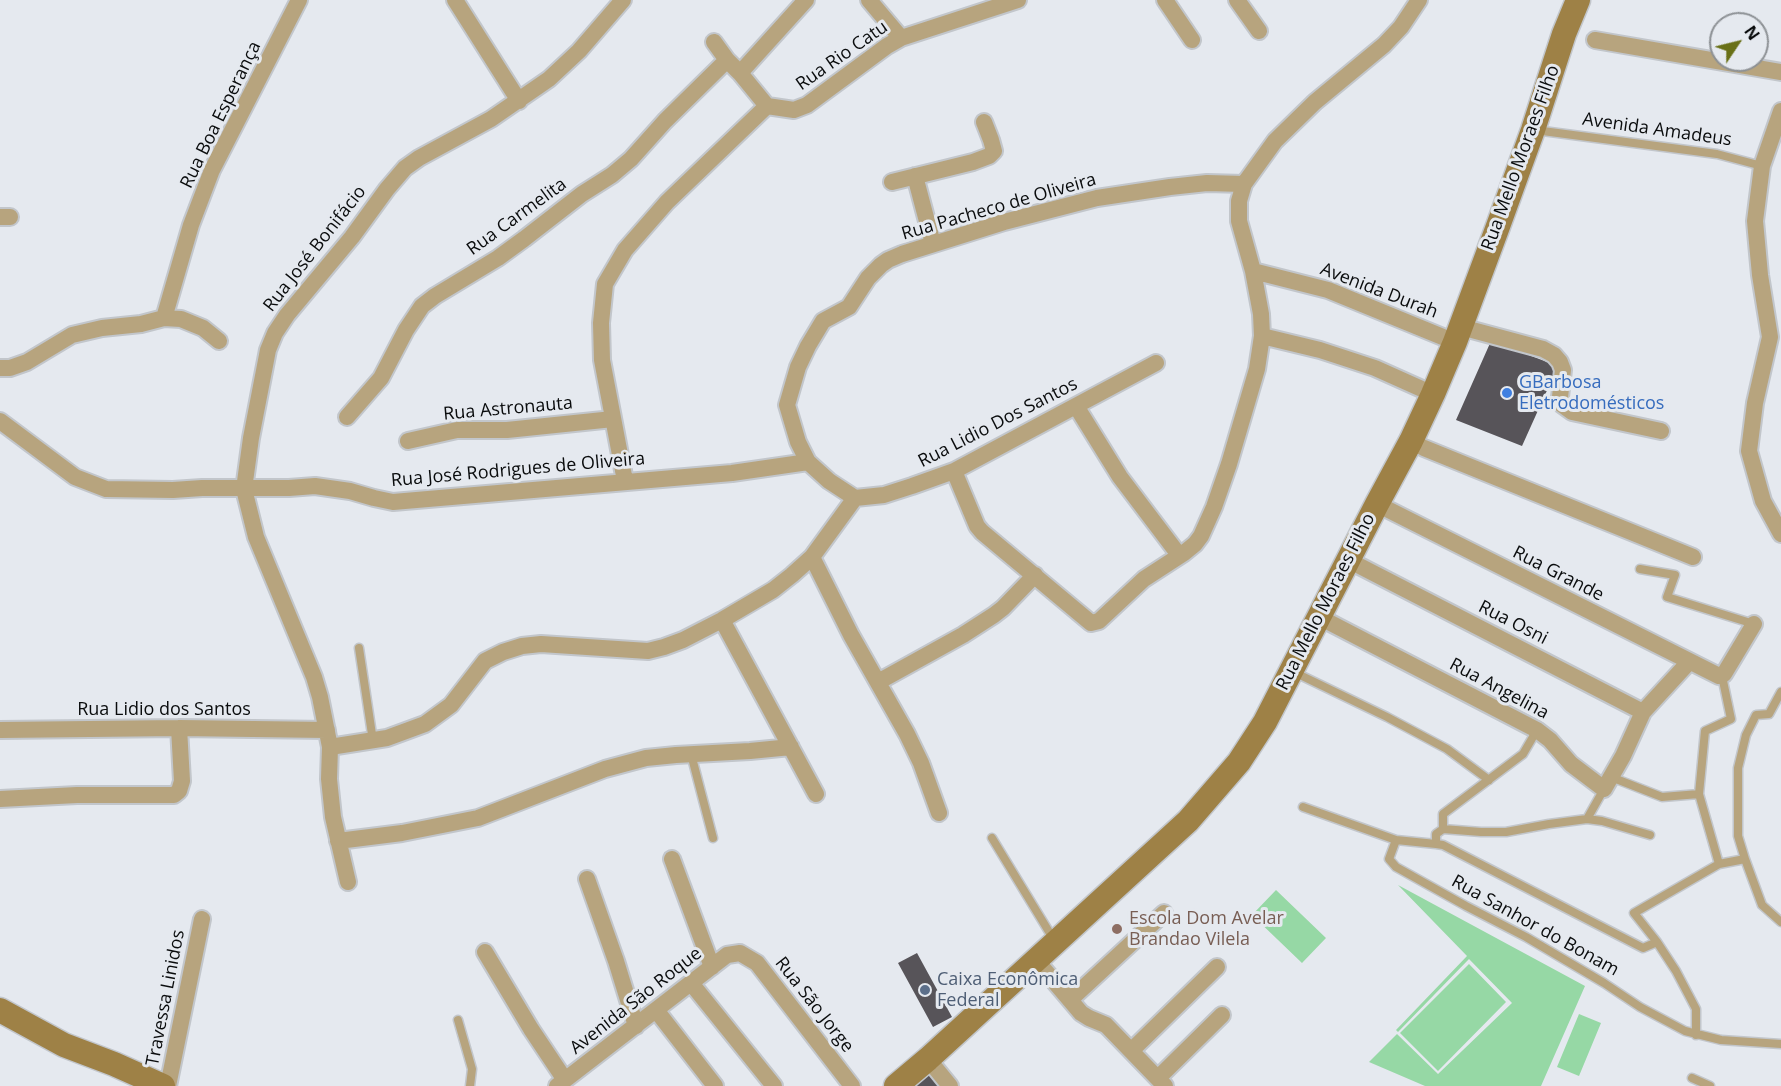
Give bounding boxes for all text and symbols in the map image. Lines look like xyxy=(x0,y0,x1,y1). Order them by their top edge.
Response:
north arrow xyxy=(1709,12,1769,72)
street label: Rua Rio Catu xyxy=(792,17,892,95)
text: N xyxy=(1739,21,1765,44)
street label: Rua Boa Esperança xyxy=(176,38,266,192)
street label: Rua Mello Moraes Filho xyxy=(1477,62,1565,254)
street label: Avenida Amadeus xyxy=(1581,109,1733,151)
street label: Rua Pacheco de Oliveira xyxy=(899,169,1099,245)
street label: Rua Carmelita xyxy=(463,174,571,260)
street label: Rua José Bonifácio xyxy=(259,182,371,316)
street label: Avenida Durah xyxy=(1317,259,1441,323)
place label: GBarbosa Eletrodomésticos xyxy=(1519,372,1664,415)
street label: Rua Lidio Dos Santos xyxy=(915,373,1081,473)
marker: GBarbosa Eletrodomésticos xyxy=(1500,386,1514,400)
street label: Rua Astronauta xyxy=(442,393,574,425)
street label: Rua José Rodrigues de Oliveira xyxy=(390,448,646,492)
street label: Rua Mello Moraes Filho xyxy=(1272,510,1380,694)
street label: Rua Grande xyxy=(1509,542,1607,606)
street label: Rua Osni xyxy=(1475,596,1551,650)
street label: Rua Angelina xyxy=(1446,654,1552,724)
street label: Rua Lidio dos Santos xyxy=(77,699,251,721)
street label: Rua Sanhor do Bonam xyxy=(1447,871,1623,981)
place label: Escola Dom Avelar Brandao Vilela xyxy=(1129,908,1284,950)
marker: Escola Dom Avelar Brandao Vilela xyxy=(1110,922,1124,936)
street label: Travessa Linidos xyxy=(142,928,190,1068)
street label: Avenida São Roque xyxy=(566,943,706,1059)
street label: Rua São Jorge xyxy=(770,953,858,1057)
place label: Caixa Econômica Federal xyxy=(937,969,1078,1012)
marker: Caixa Econômica Federal xyxy=(918,983,932,997)

